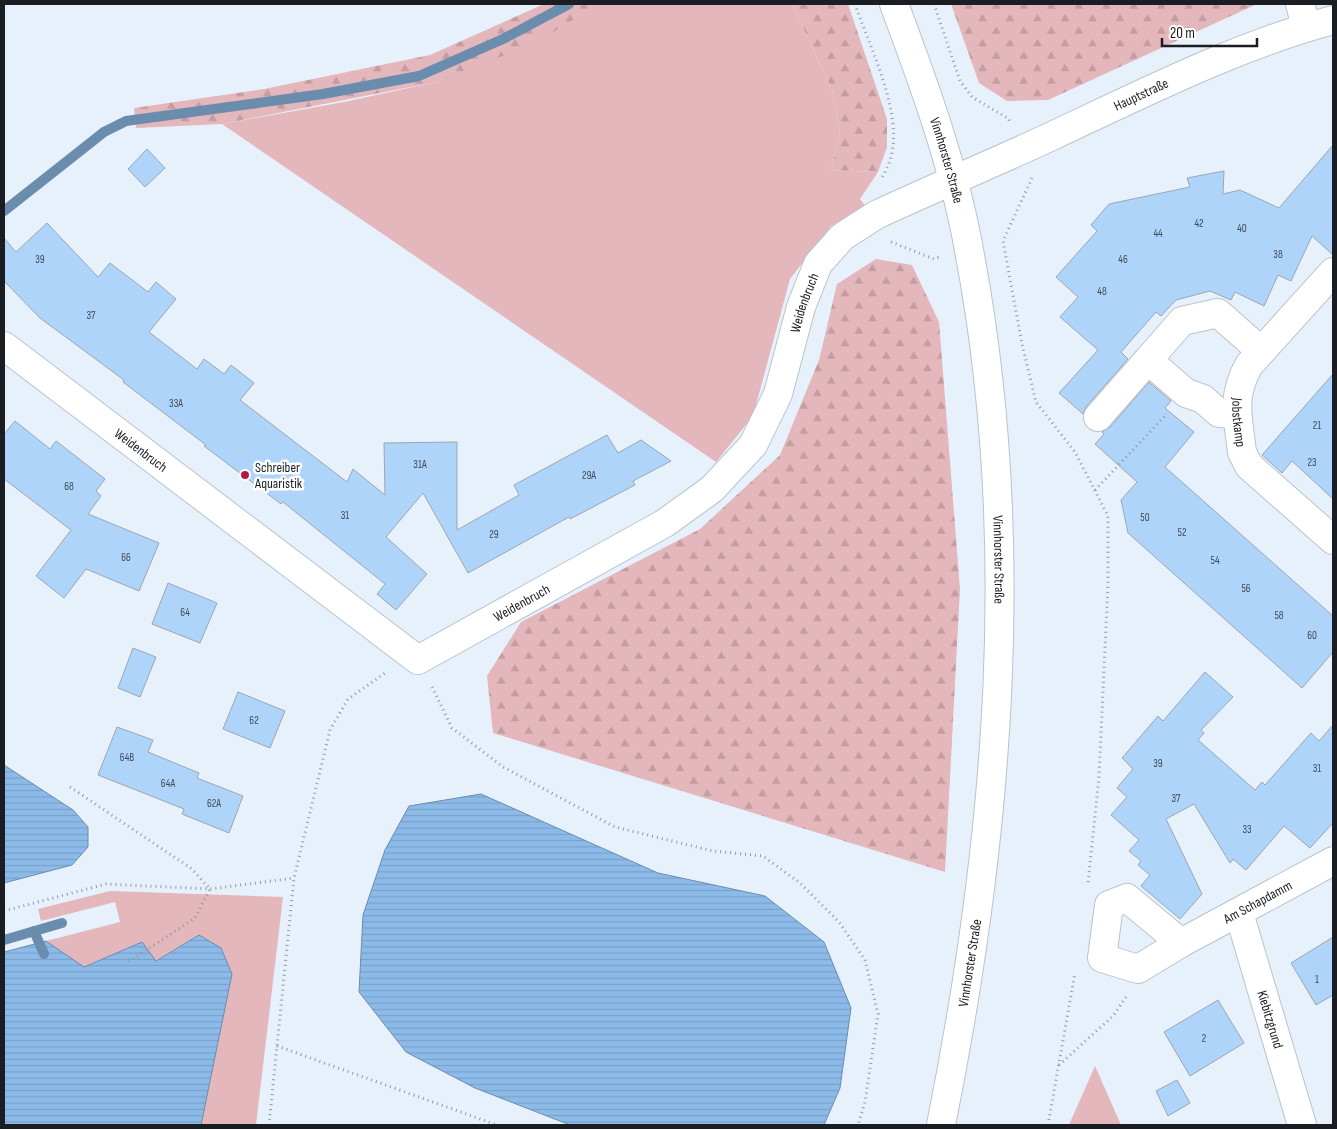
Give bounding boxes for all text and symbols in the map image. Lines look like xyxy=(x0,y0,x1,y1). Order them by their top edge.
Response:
scale bar xyxy=(1162,15,1257,47)
text: 20 m xyxy=(1170,24,1195,43)
street label: Hauptstraße xyxy=(1111,74,1171,114)
street label: Vinnhorster Straße xyxy=(927,115,967,205)
house number: 42 xyxy=(1194,217,1204,230)
house number: 40 xyxy=(1237,222,1247,235)
house number: 44 xyxy=(1153,227,1163,240)
house number: 38 xyxy=(1273,248,1283,261)
house number: 39 xyxy=(35,253,45,266)
house number: 46 xyxy=(1118,253,1128,266)
street label: Weidenbruch xyxy=(786,270,822,334)
house number: 48 xyxy=(1097,285,1107,298)
house number: 37 xyxy=(86,309,96,322)
street label: Jobstkamp xyxy=(1229,396,1250,448)
house number: 33A xyxy=(169,397,183,410)
house number: 21 xyxy=(1313,419,1321,432)
street label: Weidenbruch xyxy=(111,424,171,475)
house number: 23 xyxy=(1307,456,1317,469)
house number: 31A xyxy=(413,458,427,471)
place label: Schreiber Aquaristik xyxy=(254,459,303,492)
marker: Schreiber Aquaristik xyxy=(239,469,251,481)
house number: 29A xyxy=(582,469,596,482)
house number: 68 xyxy=(64,480,74,493)
house number: 31 xyxy=(341,509,349,522)
house number: 50 xyxy=(1140,511,1150,524)
street label: Vinnhorster Straße xyxy=(990,515,1008,604)
house number: 52 xyxy=(1178,526,1187,539)
house number: 29 xyxy=(489,528,499,541)
house number: 66 xyxy=(121,551,131,564)
house number: 54 xyxy=(1210,554,1220,567)
street label: Weidenbruch xyxy=(490,580,553,625)
house number: 56 xyxy=(1241,582,1251,595)
house number: 64 xyxy=(180,606,190,619)
house number: 58 xyxy=(1274,609,1284,622)
house number: 60 xyxy=(1307,629,1317,642)
house number: 62 xyxy=(249,714,259,727)
house number: 64B xyxy=(120,751,134,764)
house number: 39 xyxy=(1153,757,1163,770)
house number: 31 xyxy=(1313,762,1321,775)
house number: 64A xyxy=(161,777,175,790)
house number: 37 xyxy=(1171,792,1181,805)
house number: 62A xyxy=(207,797,221,810)
house number: 33 xyxy=(1242,823,1252,836)
street label: Am Schapdamm xyxy=(1219,876,1295,928)
street label: Vinnhorster Straße xyxy=(955,918,985,1008)
house number: 1 xyxy=(1315,973,1319,986)
street label: Kiebitzgrund xyxy=(1254,988,1287,1051)
house number: 2 xyxy=(1202,1032,1207,1045)

